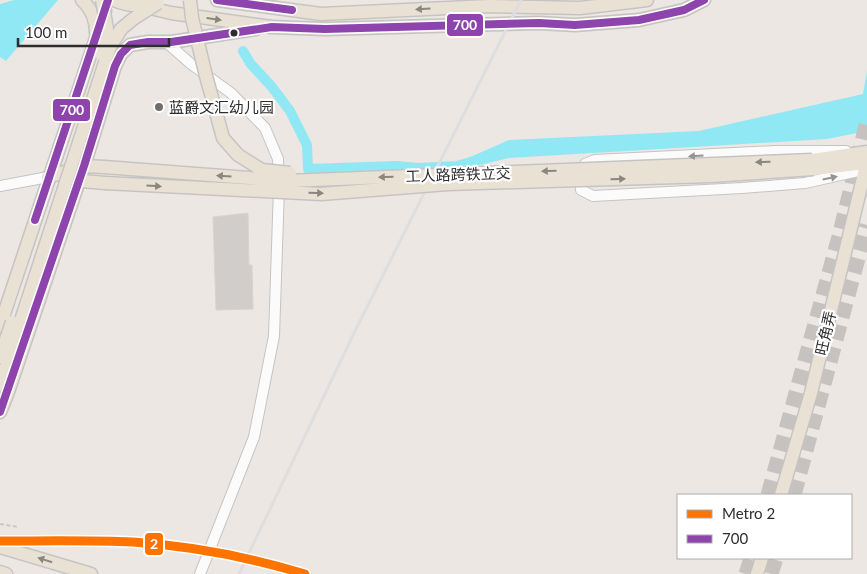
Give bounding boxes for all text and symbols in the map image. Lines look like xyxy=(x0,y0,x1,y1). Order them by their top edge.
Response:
one-way arrow xyxy=(415,6,431,14)
line badge: 700 xyxy=(446,13,484,37)
scale bar xyxy=(18,15,169,47)
one-way arrow xyxy=(207,15,223,23)
text: 700 xyxy=(453,16,477,33)
text: 100 m xyxy=(25,23,67,41)
unlabelled marker xyxy=(229,28,239,38)
line badge: 700 xyxy=(52,98,91,122)
place label: 蓝爵文汇幼儿园 xyxy=(169,98,274,116)
text: 700 xyxy=(60,101,84,118)
marker: 蓝爵文汇幼儿园 xyxy=(153,101,165,113)
one-way arrow xyxy=(688,152,704,160)
one-way arrow xyxy=(755,158,771,166)
street label: 工人路跨铁立交 xyxy=(405,163,511,185)
one-way arrow xyxy=(540,167,556,175)
one-way arrow xyxy=(216,172,232,180)
one-way arrow xyxy=(378,173,394,181)
one-way arrow xyxy=(822,173,838,181)
one-way arrow xyxy=(610,174,626,182)
one-way arrow xyxy=(146,182,162,190)
one-way arrow xyxy=(308,189,324,197)
street label: 旺角弄 xyxy=(811,309,839,357)
legend xyxy=(677,494,852,559)
text: Metro 2 xyxy=(722,504,775,522)
text: 700 xyxy=(722,529,748,547)
line badge: 2 xyxy=(144,532,164,556)
text: 2 xyxy=(150,535,158,552)
one-way arrow xyxy=(38,556,53,564)

